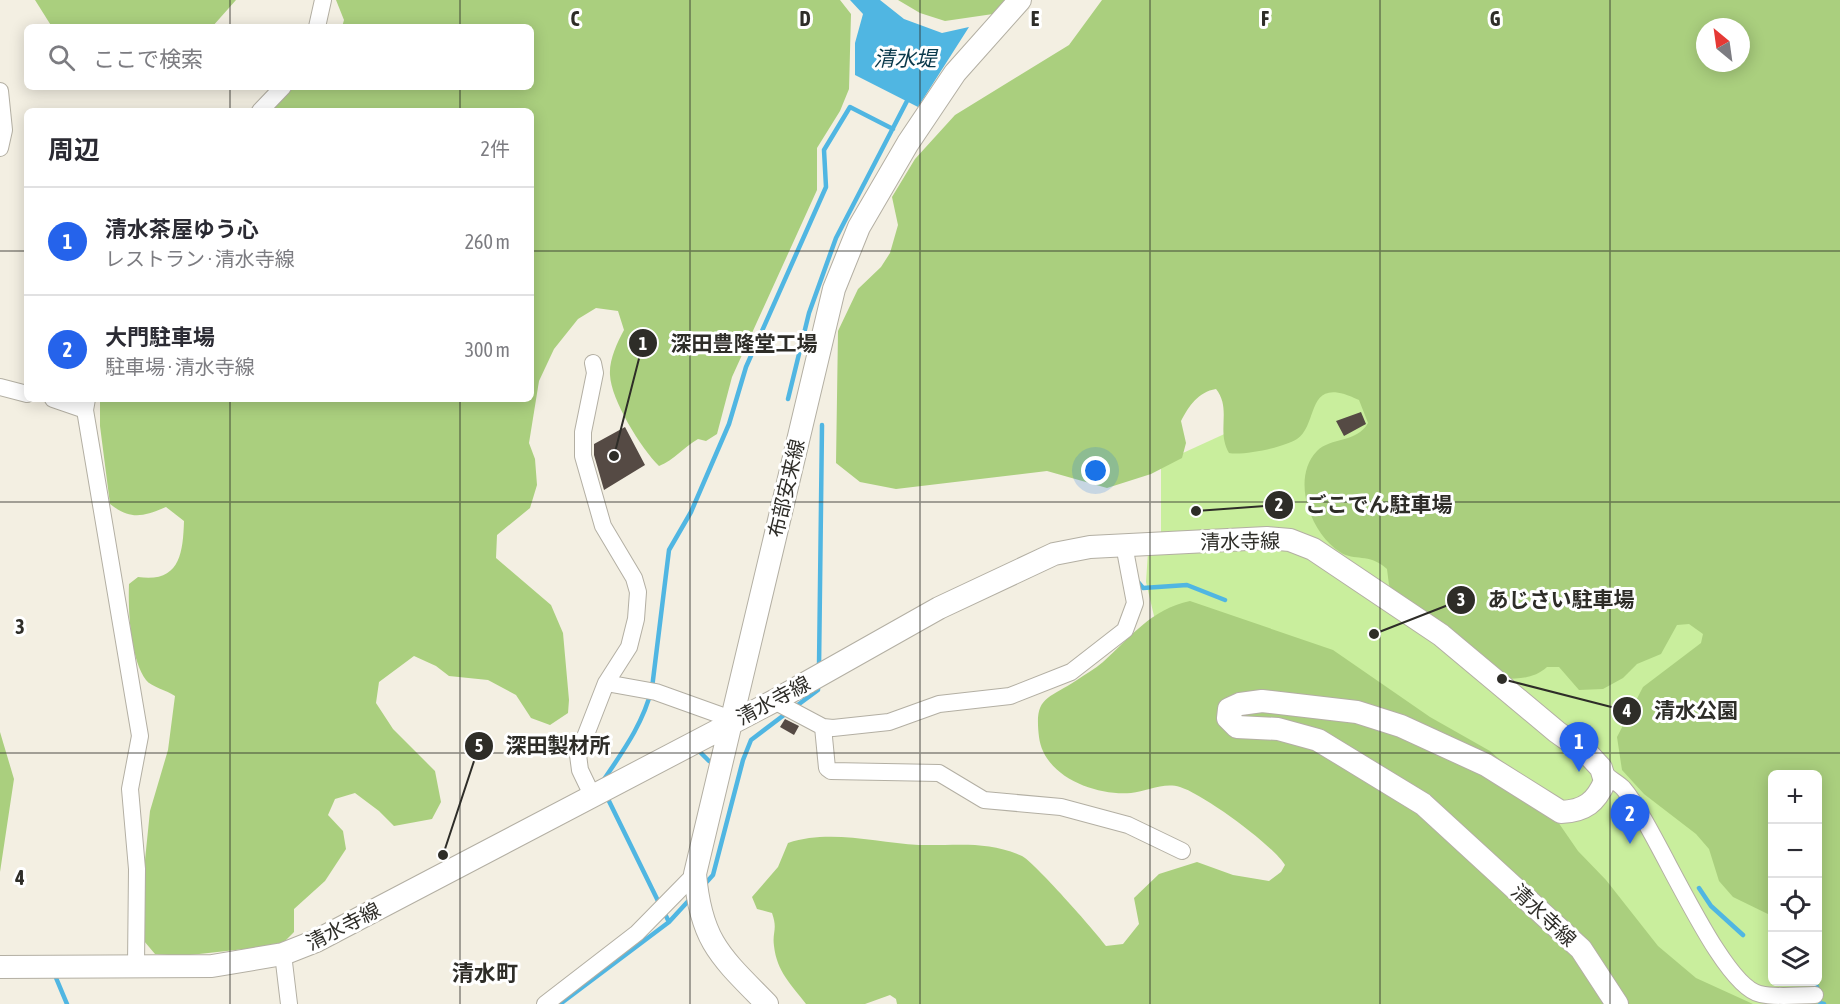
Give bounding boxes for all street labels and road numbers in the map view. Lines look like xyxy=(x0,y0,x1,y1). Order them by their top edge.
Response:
street label: 布部安来線 xyxy=(764,437,808,539)
street label: 清水寺線 xyxy=(1200,529,1280,553)
street label: 清水寺線 xyxy=(732,671,814,729)
street label: 清水寺線 xyxy=(1507,879,1581,951)
street label: 清水寺線 xyxy=(302,898,384,954)

